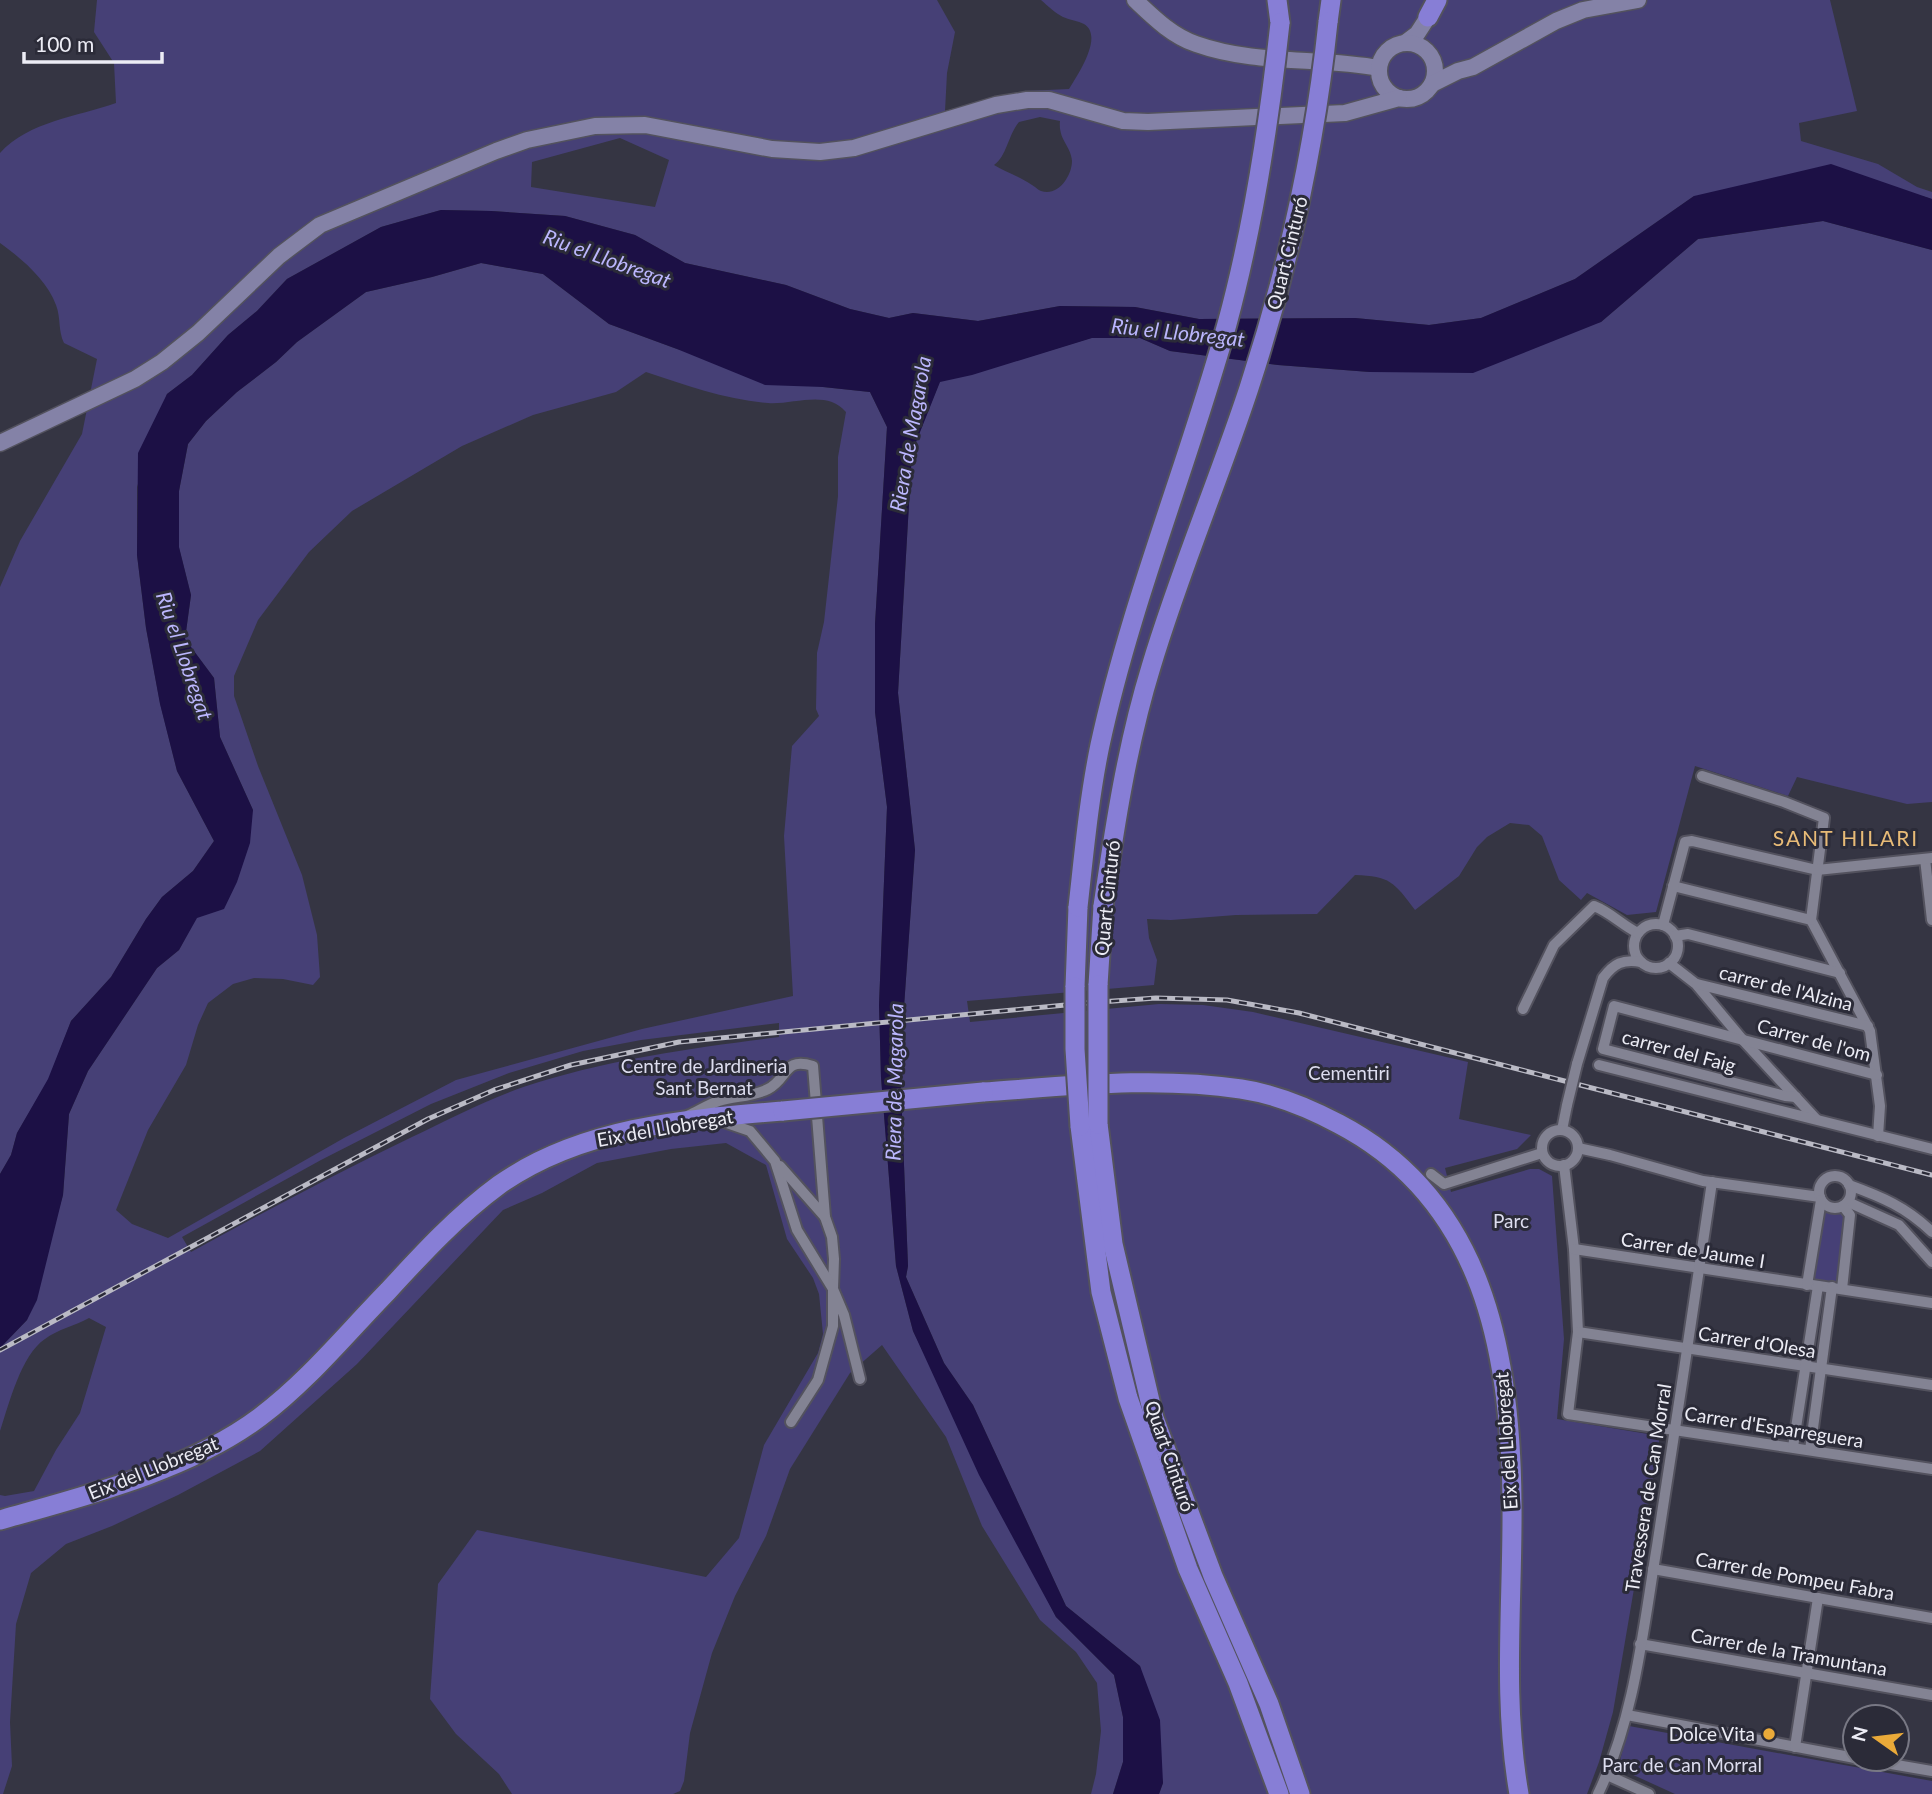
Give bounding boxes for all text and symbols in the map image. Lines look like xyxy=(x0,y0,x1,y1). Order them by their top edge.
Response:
scale bar xyxy=(24,21,163,65)
text: 100 m xyxy=(35,31,94,56)
street label: Quart Cinturó xyxy=(1261,194,1312,312)
water label: Riu el Llobregat xyxy=(540,223,675,292)
water label: Riu el Llobregat xyxy=(1110,312,1247,351)
water label: Riera de Magarola xyxy=(884,354,936,513)
water label: Riu el Llobregat xyxy=(152,588,219,724)
district label: SANT HILARI xyxy=(1773,825,1919,850)
street label: Quart Cinturó xyxy=(1089,839,1124,957)
street label: carrer de l'Alzina xyxy=(1717,960,1855,1015)
water label: Riera de Magarola xyxy=(880,1003,907,1161)
street label: Carrer de l'om xyxy=(1755,1013,1874,1066)
street label: carrer del Faig xyxy=(1620,1024,1739,1077)
park label: Centre de Jardineria Sant Bernat xyxy=(621,1054,787,1099)
park label: Cementiri xyxy=(1308,1061,1390,1084)
street label: Eix del Llobregat xyxy=(595,1104,735,1151)
park label: Parc xyxy=(1493,1209,1529,1232)
street label: Carrer de Jaume I xyxy=(1619,1227,1767,1272)
street label: Carrer d'Olesa xyxy=(1697,1321,1818,1362)
street label: Eix del Llobregat xyxy=(1489,1371,1522,1511)
street label: Travessera de Can Morral xyxy=(1620,1382,1675,1594)
street label: Quart Cinturó xyxy=(1141,1397,1200,1514)
street label: Carrer d'Esparreguera xyxy=(1683,1401,1865,1452)
street label: Eix del Llobregat xyxy=(85,1431,221,1504)
street label: Carrer de Pompeu Fabra xyxy=(1694,1547,1896,1604)
street label: Carrer de la Tramuntana xyxy=(1689,1623,1889,1680)
north arrow xyxy=(1841,1703,1911,1773)
place label: Dolce Vita xyxy=(1669,1722,1755,1745)
text: N xyxy=(1846,1724,1872,1744)
marker: Dolce Vita xyxy=(1761,1726,1777,1742)
park label: Parc de Can Morral xyxy=(1602,1753,1762,1776)

